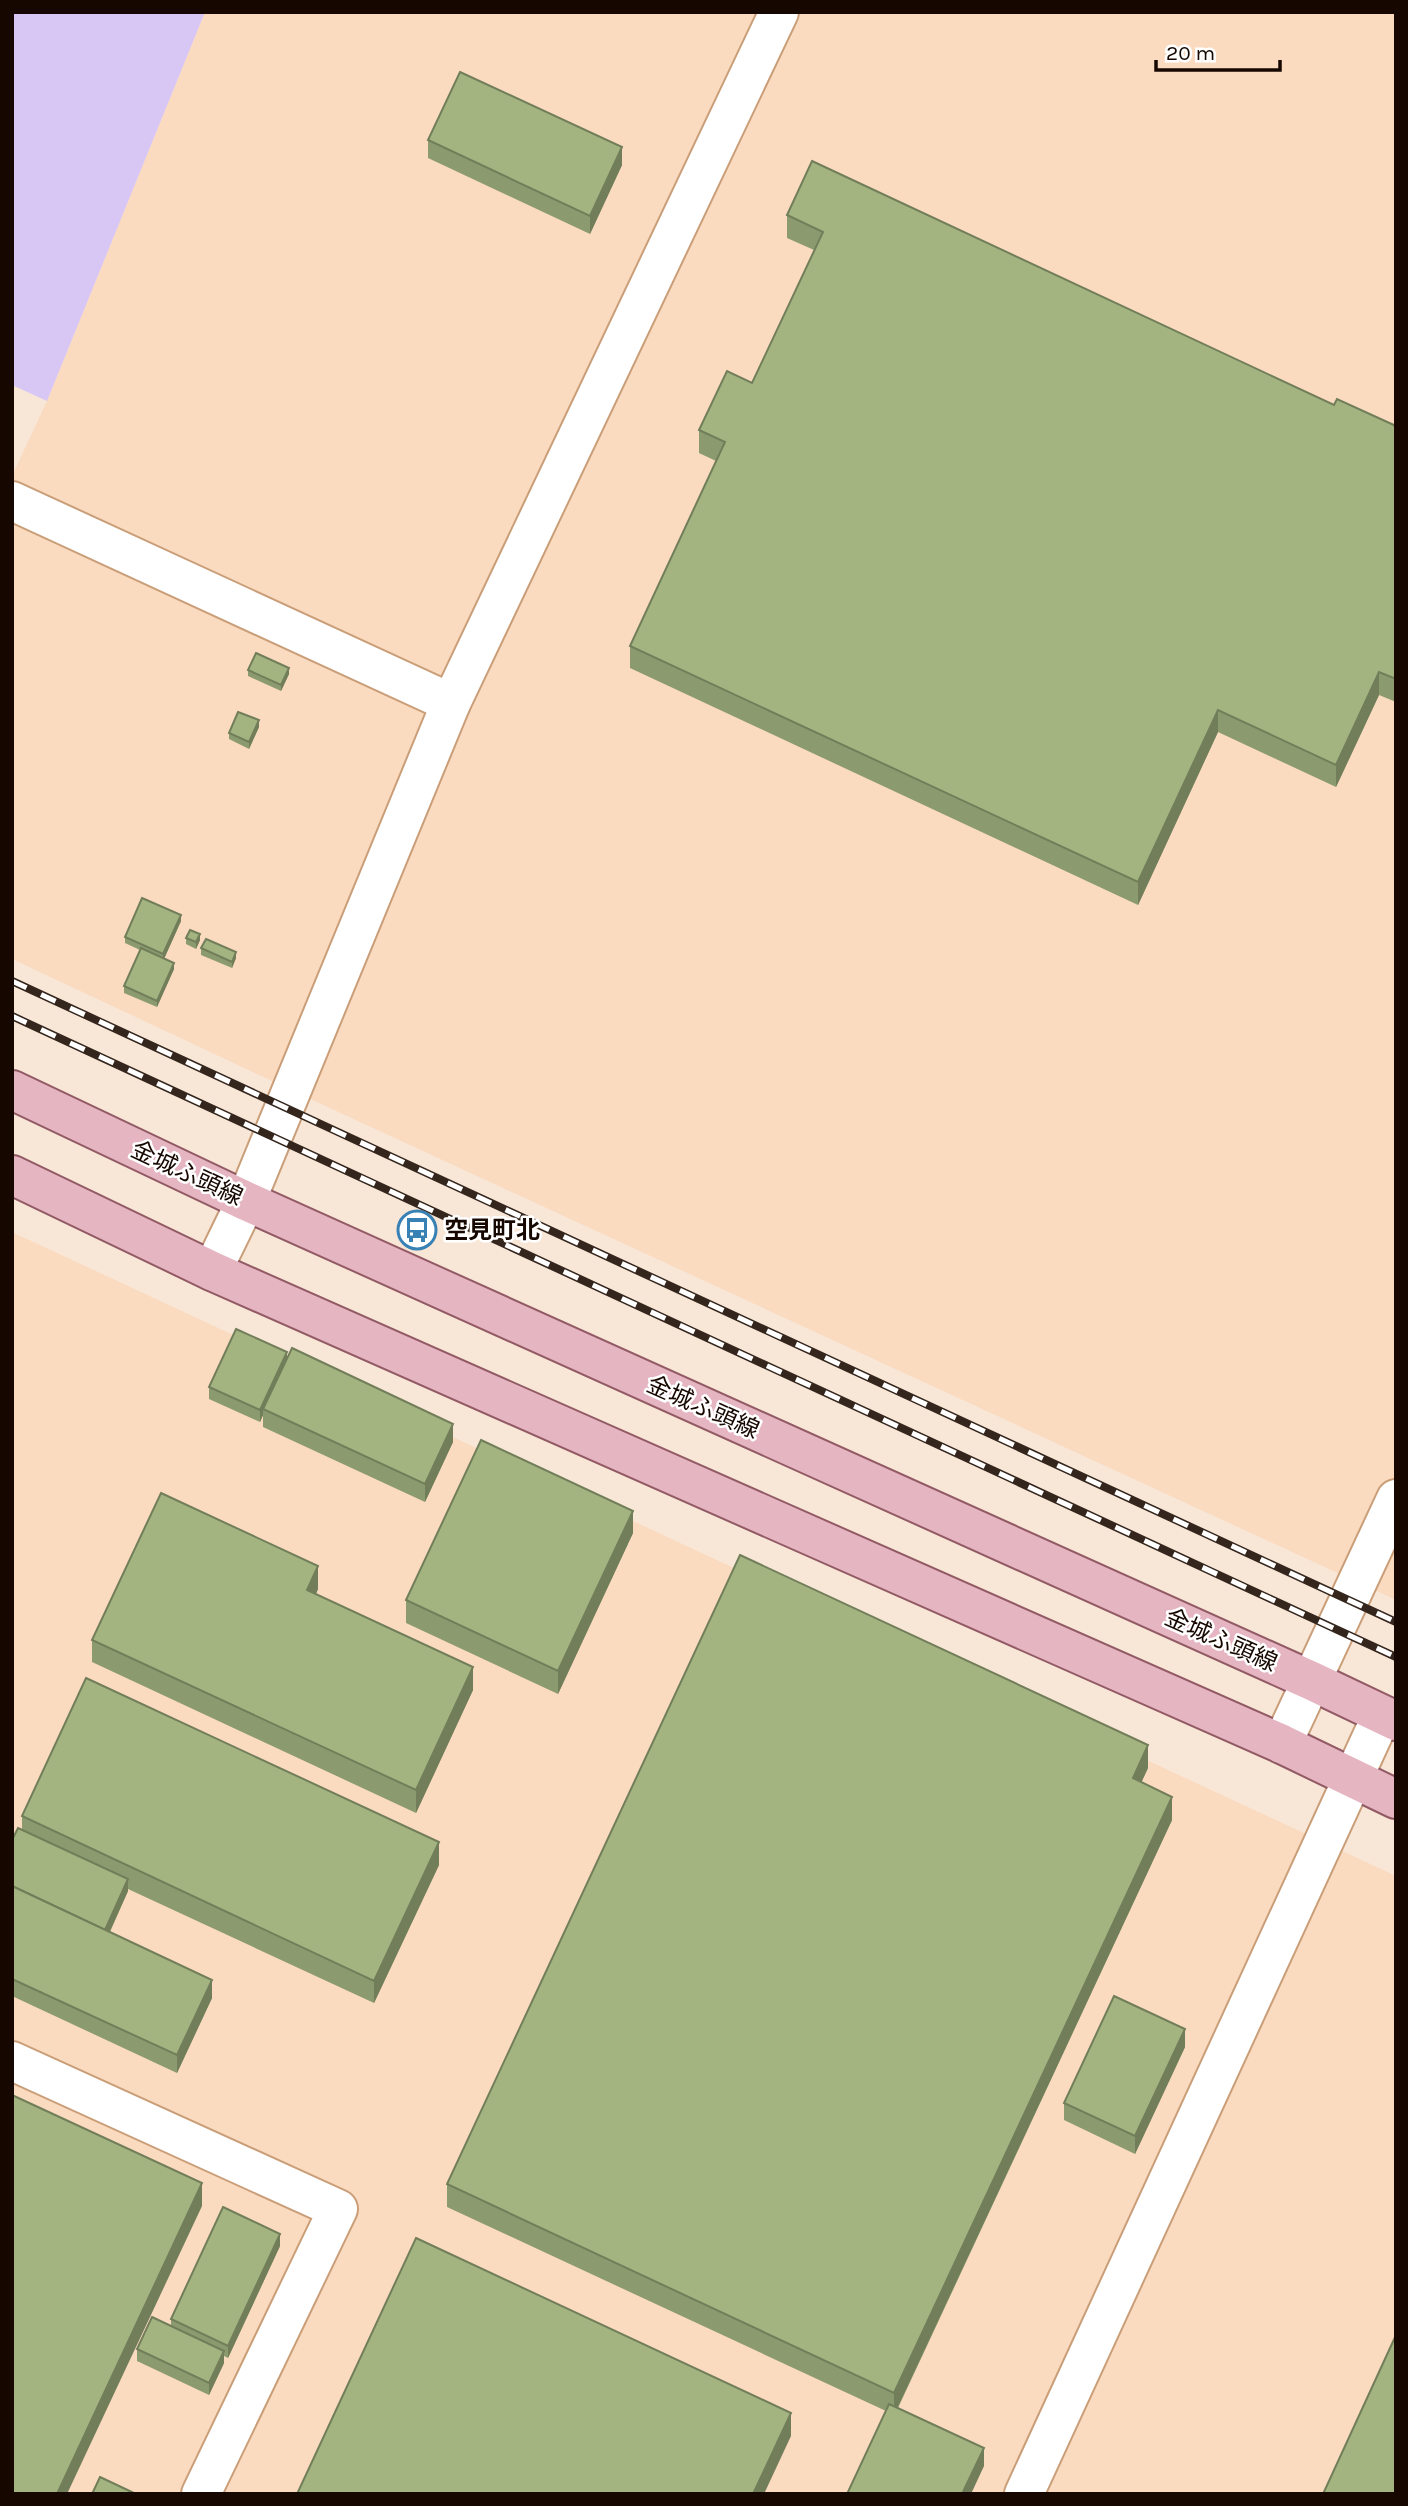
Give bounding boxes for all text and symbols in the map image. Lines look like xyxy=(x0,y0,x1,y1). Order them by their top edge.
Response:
scale bar xyxy=(1156,28,1280,72)
text: 20 m xyxy=(1166,41,1215,65)
street label: 金城ふ頭線 xyxy=(127,1135,247,1211)
bus stop icon: 空見町北 xyxy=(396,1209,438,1251)
place label: 空見町北 xyxy=(444,1216,540,1244)
street label: 金城ふ頭線 xyxy=(642,1370,764,1444)
street label: 金城ふ頭線 xyxy=(1160,1603,1282,1677)

